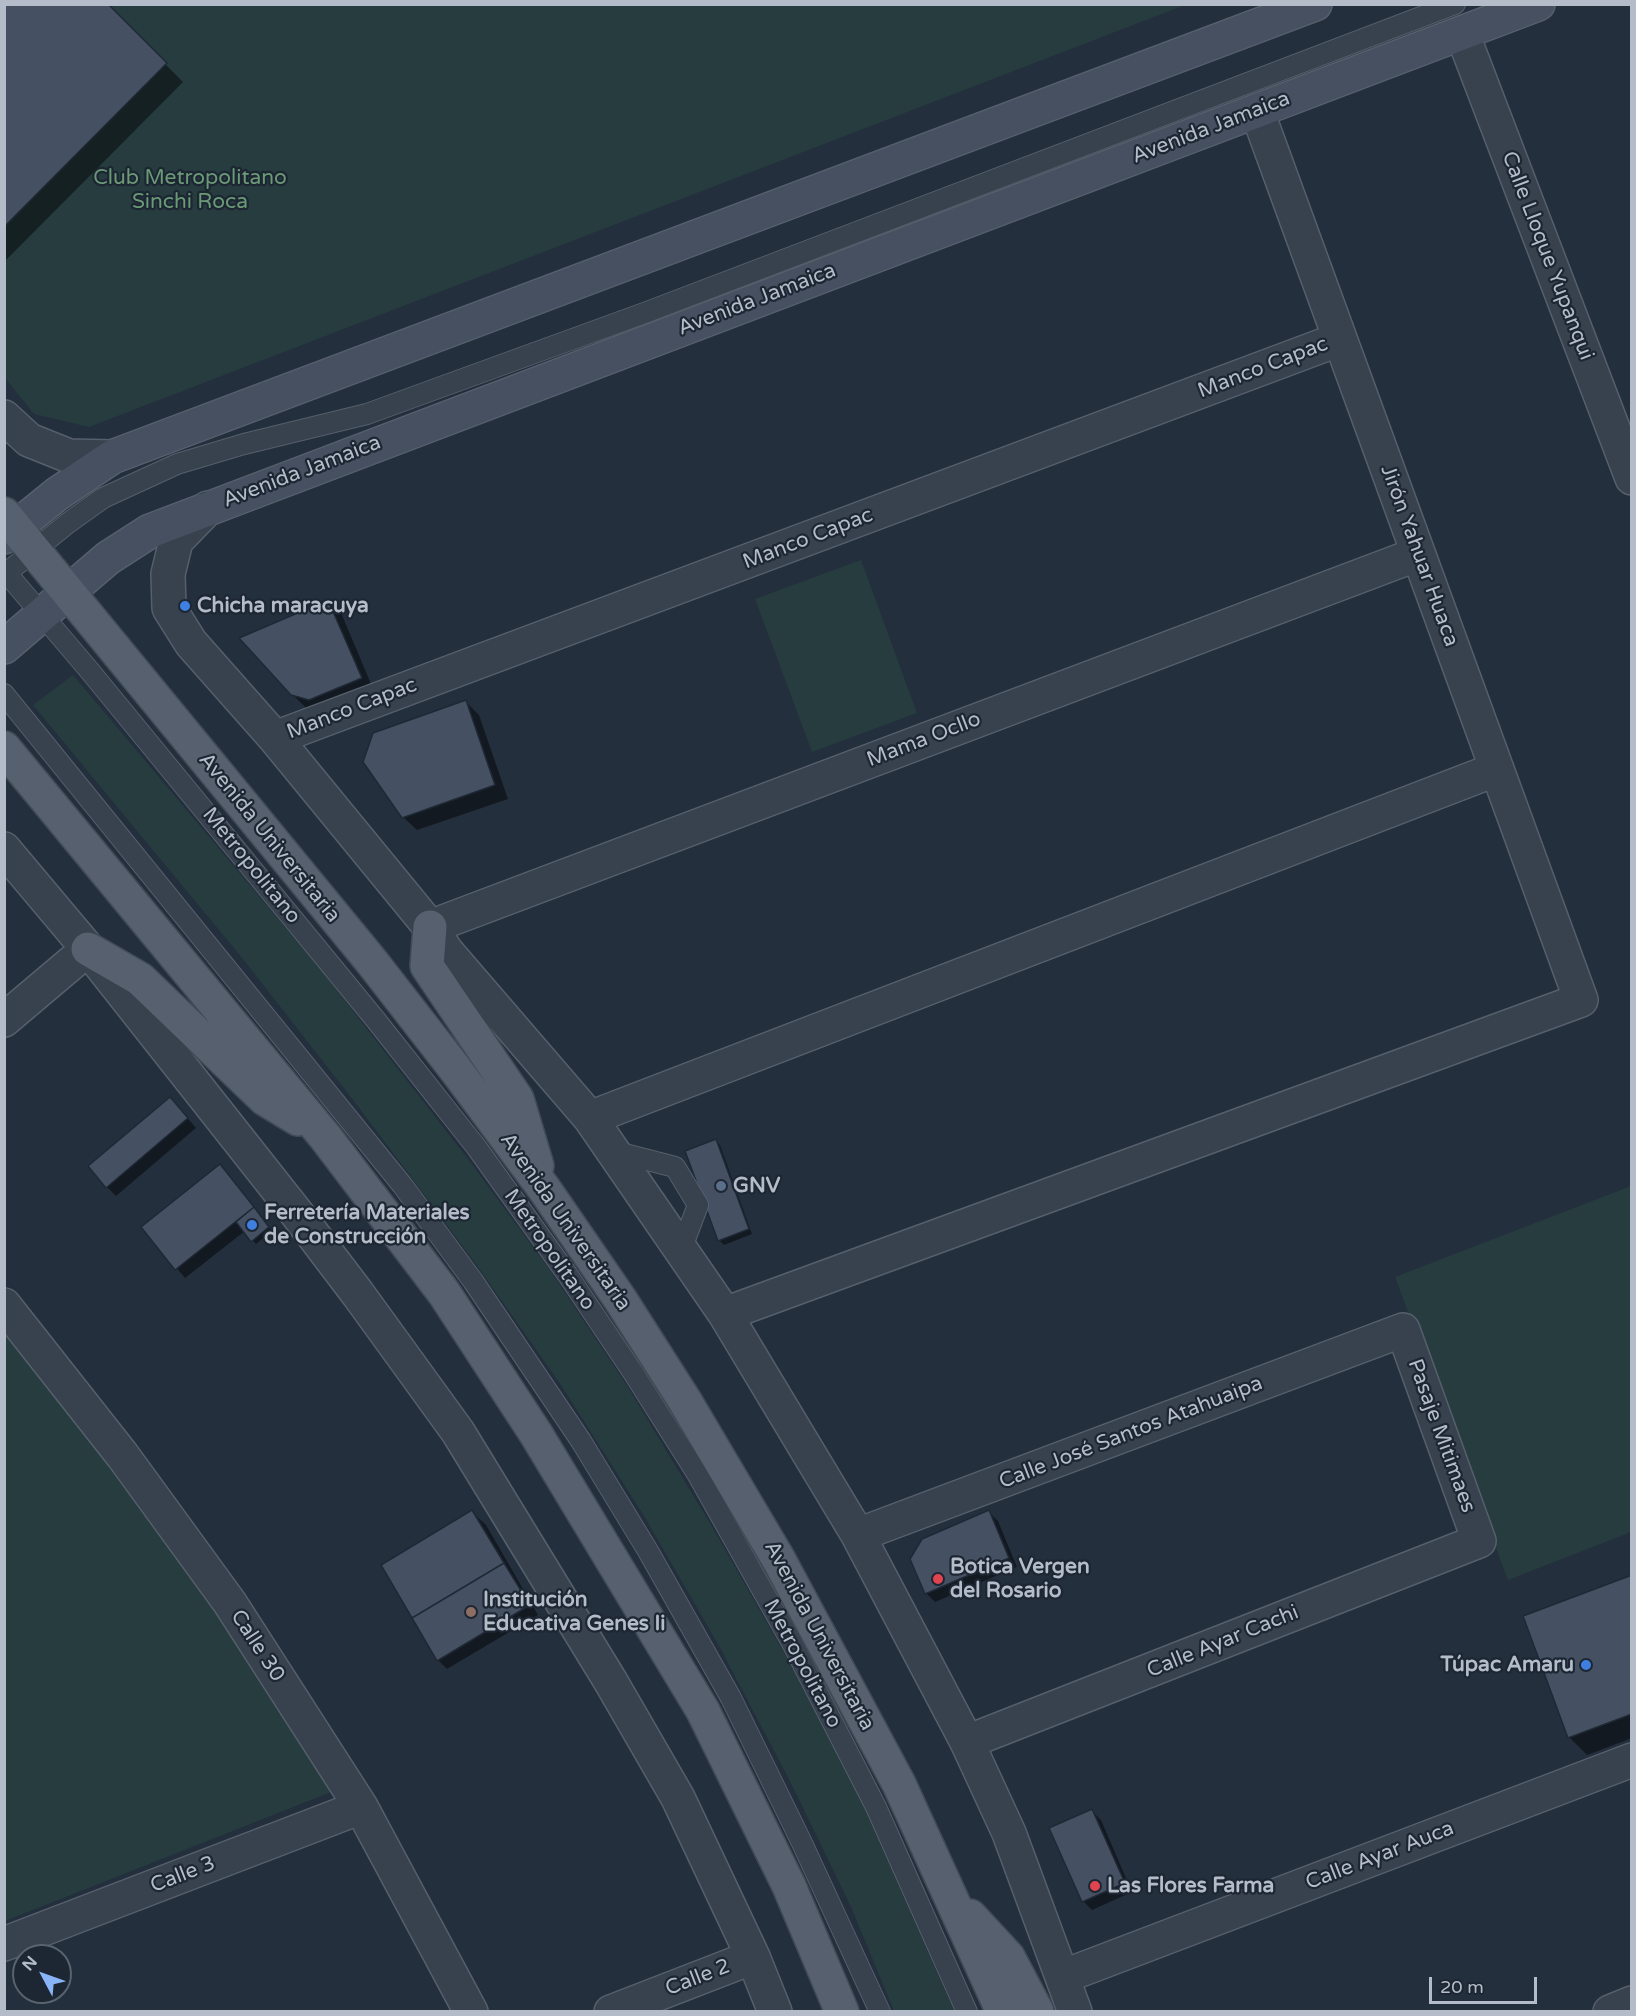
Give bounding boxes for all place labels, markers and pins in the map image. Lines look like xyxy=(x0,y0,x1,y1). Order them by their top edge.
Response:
place label: Chicha maracuya xyxy=(197,593,369,619)
marker: Chicha maracuya xyxy=(178,599,192,613)
place label: GNV xyxy=(733,1173,780,1199)
marker: GNV xyxy=(714,1179,728,1193)
place label: Ferretería Materiales de Construcción xyxy=(264,1200,470,1250)
marker: Ferretería Materiales de Construcción xyxy=(245,1218,259,1232)
place label: Botica Vergen del Rosario xyxy=(950,1554,1090,1604)
marker: Botica Vergen del Rosario xyxy=(931,1572,945,1586)
place label: Institución Educativa Genes Ii xyxy=(483,1587,665,1637)
marker: Institución Educativa Genes Ii xyxy=(464,1605,478,1619)
place label: Túpac Amaru xyxy=(1441,1652,1574,1678)
marker: Túpac Amaru xyxy=(1579,1658,1593,1672)
place label: Las Flores Farma xyxy=(1107,1873,1274,1899)
marker: Las Flores Farma xyxy=(1088,1879,1102,1893)

